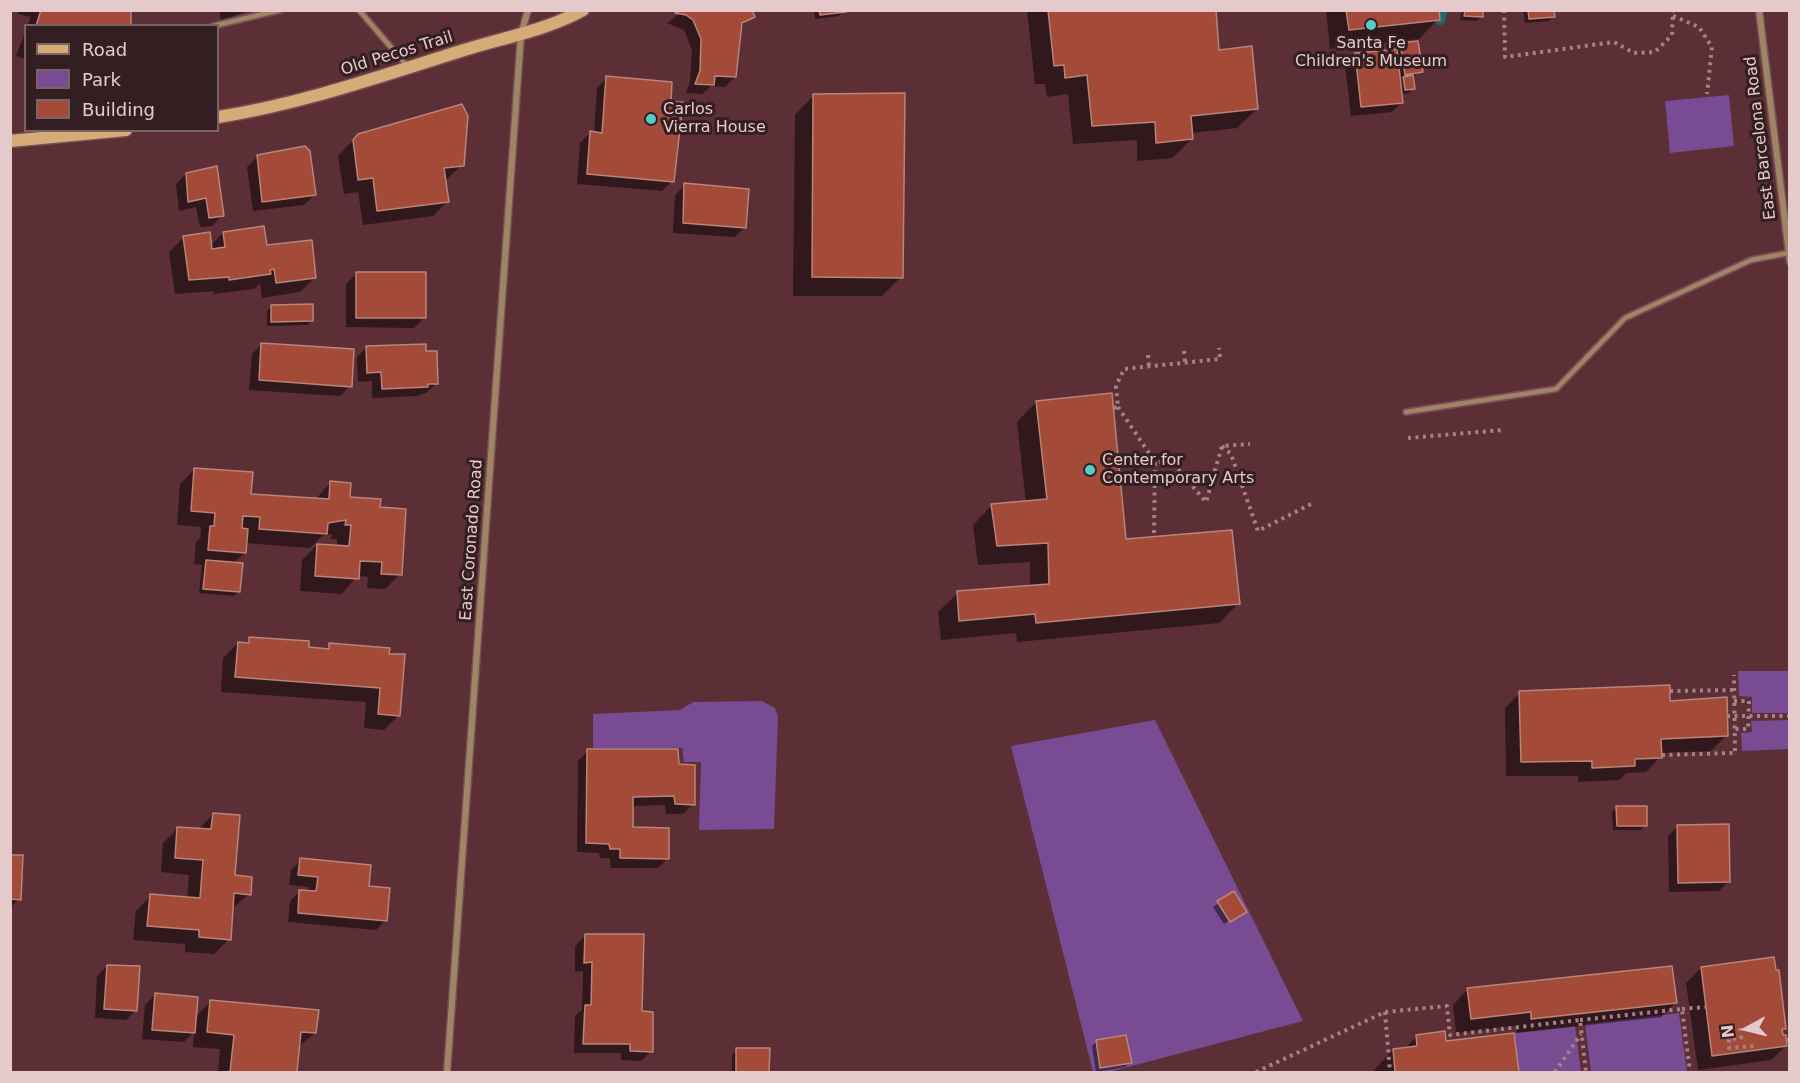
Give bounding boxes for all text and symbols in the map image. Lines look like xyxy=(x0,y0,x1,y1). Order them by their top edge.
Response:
marker: Santa Fe Children's Museum xyxy=(1364,18,1378,32)
legend xyxy=(24,24,219,132)
street label: Old Pecos Trail xyxy=(339,28,455,80)
place label: Santa Fe Children's Museum xyxy=(1295,34,1447,72)
text: Road xyxy=(82,39,127,60)
street label: East Barcelona Road xyxy=(1741,55,1781,221)
text: Park xyxy=(82,69,121,90)
text: Building xyxy=(82,99,155,120)
place label: Carlos Vierra House xyxy=(663,100,766,138)
marker: Carlos Vierra House xyxy=(644,112,658,126)
place label: Center for Contemporary Arts xyxy=(1102,451,1254,489)
street label: East Coronado Road xyxy=(457,459,487,621)
marker: Center for Contemporary Arts xyxy=(1083,463,1097,477)
north arrow xyxy=(1716,999,1776,1059)
text: N xyxy=(1717,1023,1738,1039)

